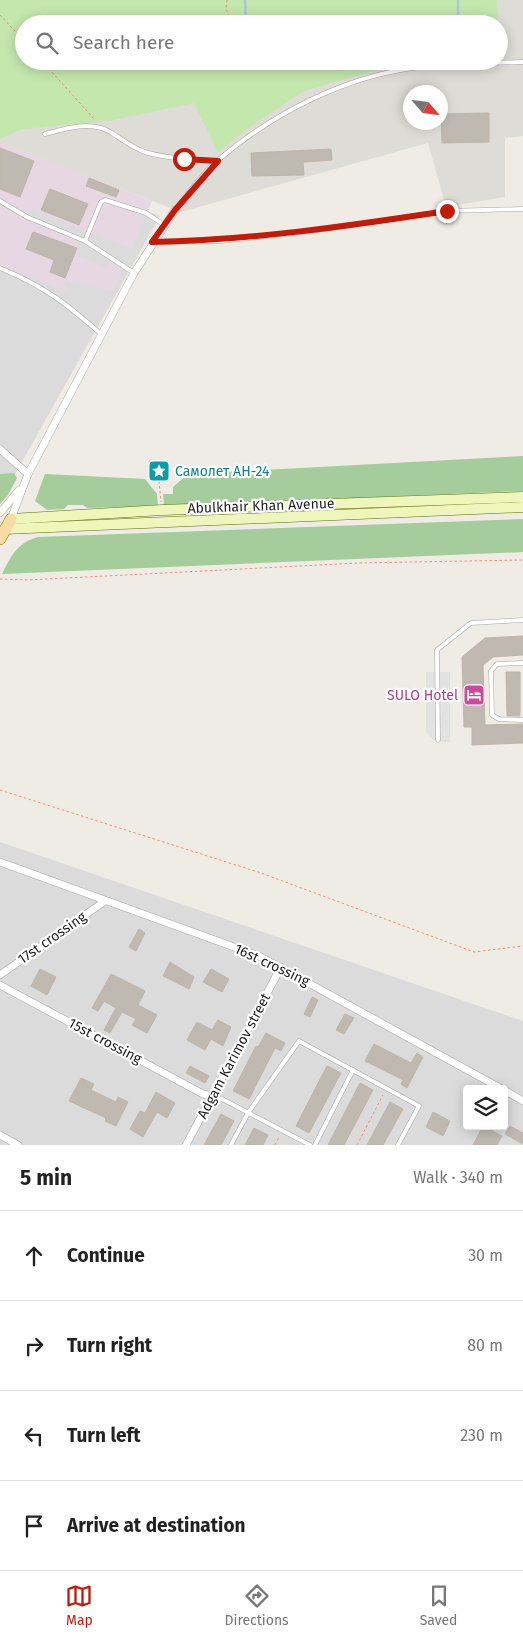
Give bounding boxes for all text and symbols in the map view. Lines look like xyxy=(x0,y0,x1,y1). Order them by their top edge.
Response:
search box xyxy=(15,15,508,70)
icon: search xyxy=(33,29,61,57)
text: Search here xyxy=(73,31,174,54)
north arrow xyxy=(403,85,448,130)
route start xyxy=(173,148,196,171)
route end xyxy=(436,200,459,223)
place icon: Самолет АН-24 xyxy=(147,459,171,483)
place label: Самолет АН-24 xyxy=(175,463,270,480)
street label: Abulkhair Khan Avenue xyxy=(187,495,335,517)
hotel icon: SULO Hotel xyxy=(462,683,486,707)
place label: SULO Hotel xyxy=(387,687,458,704)
street label: 17st crossing xyxy=(15,908,90,968)
street label: 16st crossing xyxy=(232,940,313,990)
street label: Adgam Karimov street xyxy=(194,990,275,1122)
street label: 15st crossing xyxy=(65,1015,145,1068)
map controls xyxy=(463,1085,508,1130)
button: layers xyxy=(463,1085,508,1130)
text: 5 min xyxy=(20,1165,72,1191)
text: Walk · 340 m xyxy=(413,1168,503,1187)
icon: ahead xyxy=(20,1242,48,1270)
text: Continue xyxy=(67,1244,145,1267)
text: 30 m xyxy=(468,1246,503,1265)
icon: right xyxy=(20,1332,48,1360)
text: Turn right xyxy=(67,1334,152,1357)
text: 80 m xyxy=(467,1336,503,1355)
icon: left xyxy=(20,1422,48,1450)
text: Turn left xyxy=(67,1424,141,1447)
text: 230 m xyxy=(460,1426,503,1445)
icon: arrive xyxy=(20,1512,48,1540)
text: Arrive at destination xyxy=(67,1514,246,1537)
tab: Map xyxy=(65,1582,93,1629)
tab: Directions xyxy=(224,1582,289,1629)
tab: Saved xyxy=(420,1582,458,1629)

